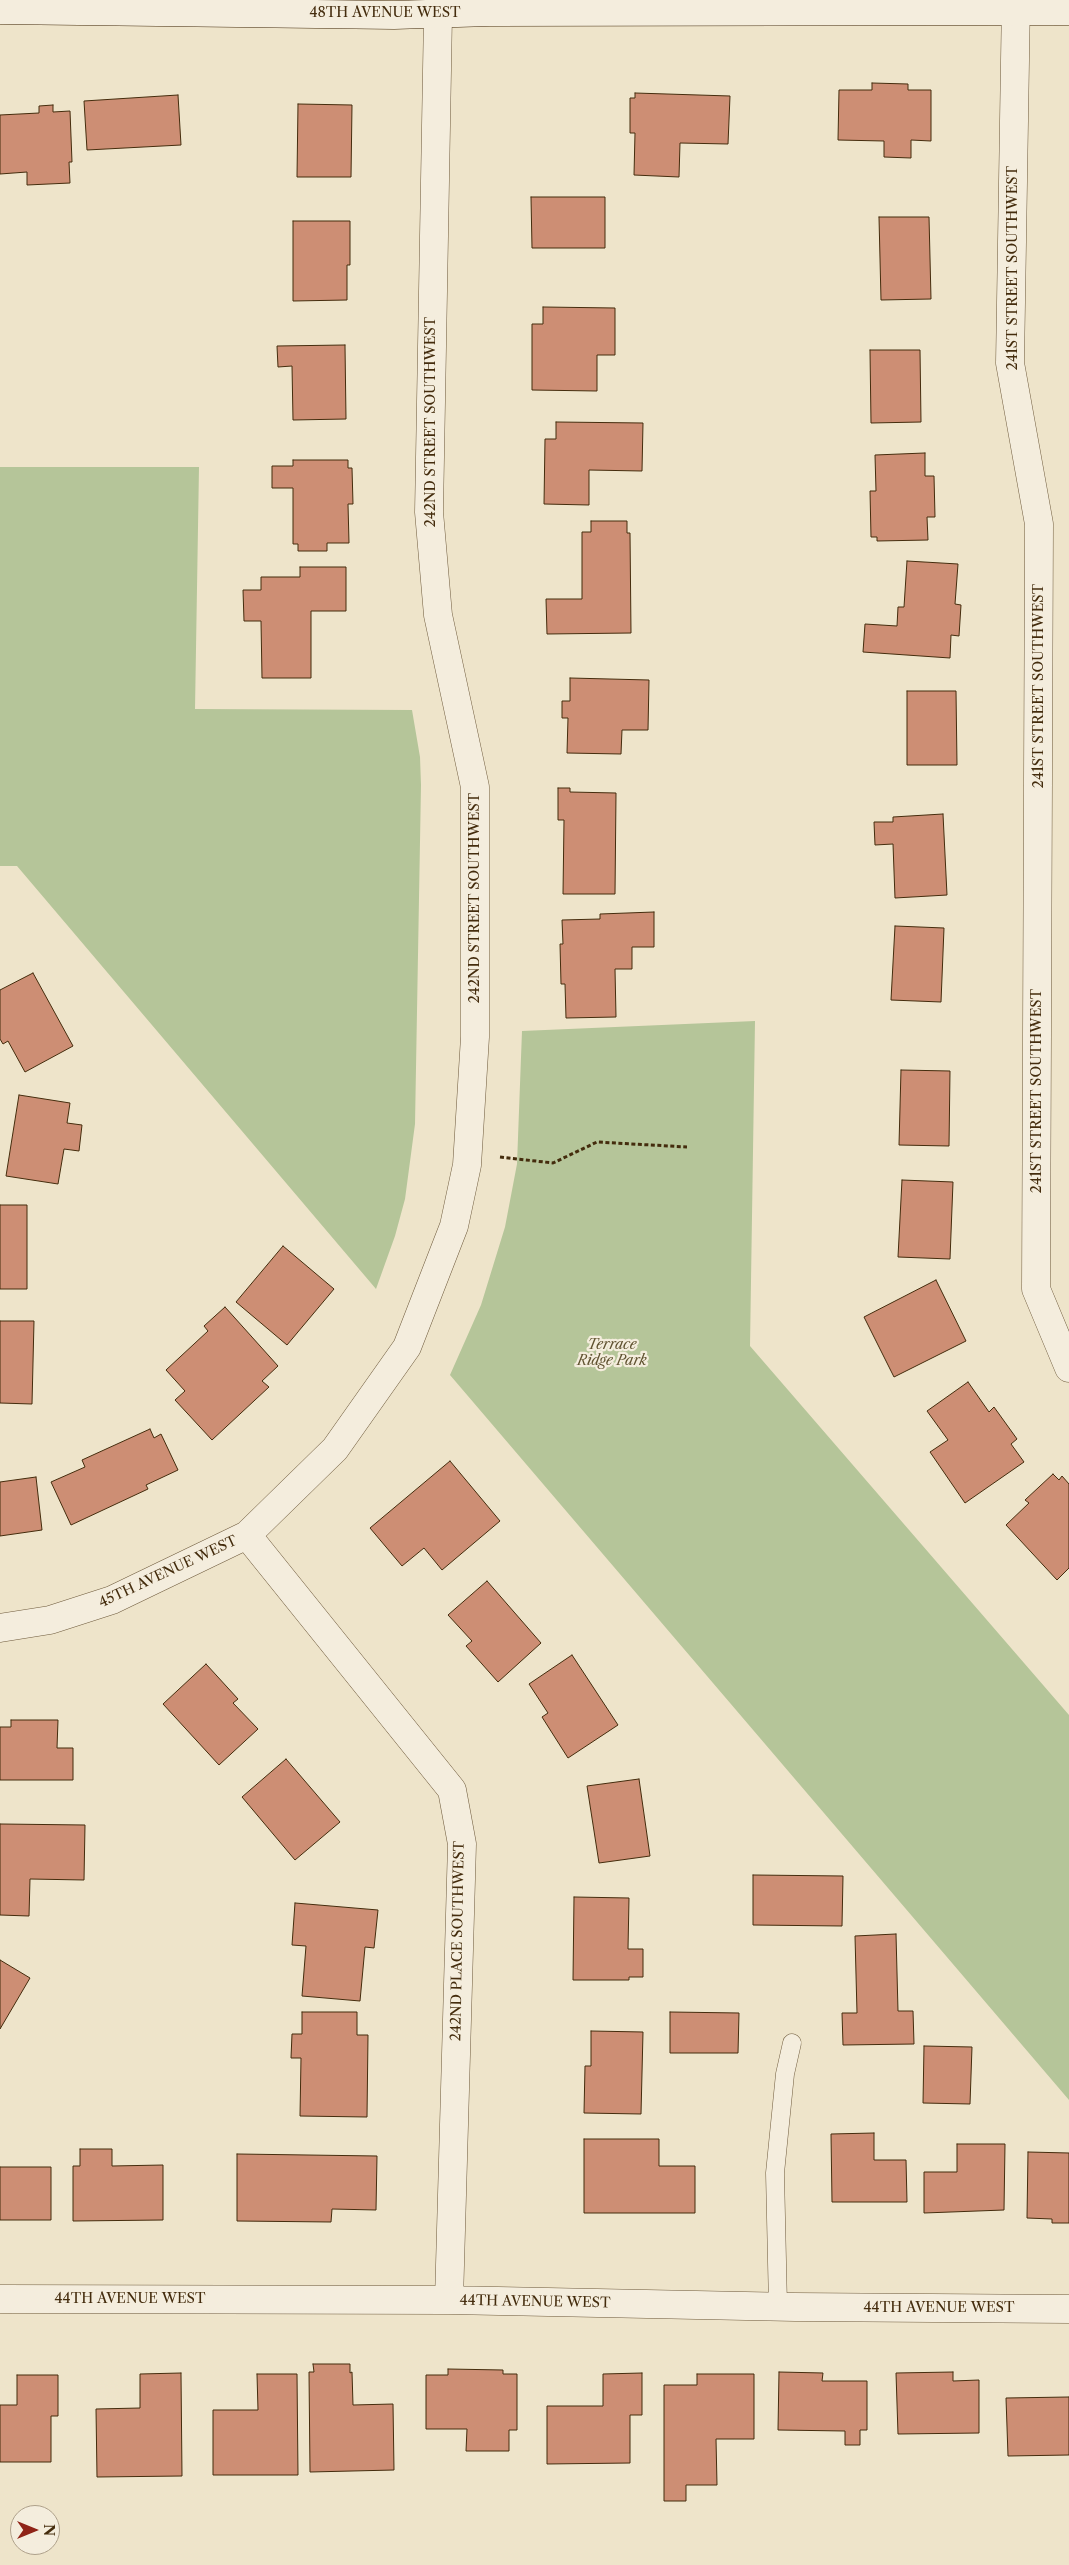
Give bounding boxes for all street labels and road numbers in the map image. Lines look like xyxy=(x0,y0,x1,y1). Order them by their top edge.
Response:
street label: 48TH AVENUE WEST xyxy=(309,5,461,21)
street label: 241ST STREET SOUTHWEST xyxy=(1005,166,1021,370)
street label: 242ND STREET SOUTHWEST xyxy=(423,317,439,527)
street label: 241ST STREET SOUTHWEST xyxy=(1031,584,1047,788)
street label: 242ND STREET SOUTHWEST xyxy=(467,793,483,1003)
street label: 241ST STREET SOUTHWEST xyxy=(1029,989,1045,1193)
street label: 45TH AVENUE WEST xyxy=(96,1533,240,1611)
street label: 242ND PLACE SOUTHWEST xyxy=(448,1841,468,2041)
street label: 44TH AVENUE WEST xyxy=(55,2291,205,2307)
street label: 44TH AVENUE WEST xyxy=(459,2292,611,2312)
street label: 44TH AVENUE WEST xyxy=(864,2300,1014,2316)

